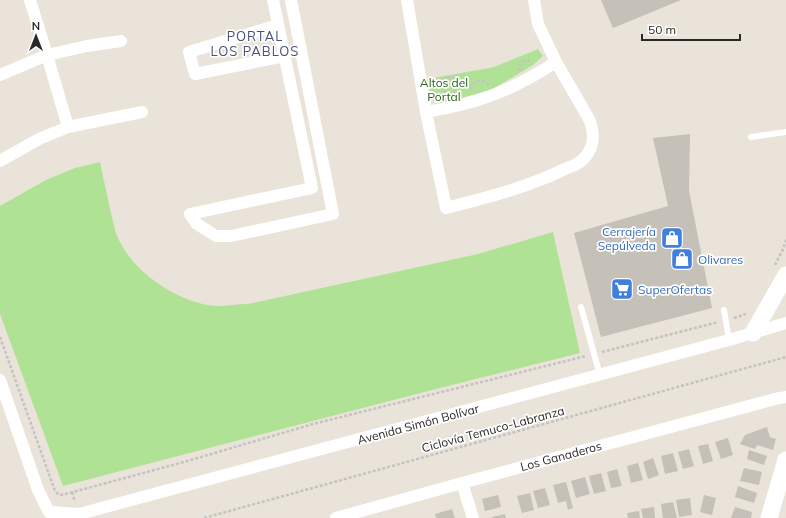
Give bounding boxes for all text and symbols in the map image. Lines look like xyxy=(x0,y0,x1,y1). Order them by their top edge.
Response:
north arrow xyxy=(16,16,56,56)
scale bar xyxy=(642,16,740,42)
text: N xyxy=(32,19,40,33)
text: 50 m xyxy=(648,22,676,37)
district label: PORTAL LOS PABLOS xyxy=(211,28,299,59)
park label: Altos del Portal xyxy=(420,75,468,104)
place label: Cerrajería Sepúlveda xyxy=(598,224,656,253)
shop icon: Cerrajería Sepúlveda xyxy=(659,225,685,251)
shop icon: Olivares xyxy=(669,246,695,272)
place label: Olivares xyxy=(698,252,743,267)
supermarket icon: SuperOfertas xyxy=(609,276,635,302)
place label: SuperOfertas xyxy=(638,282,712,297)
street label: Avenida Simón Bolívar xyxy=(356,400,481,447)
street label: Ciclovía Temuco-Labranza xyxy=(420,403,566,455)
street label: Los Ganaderos xyxy=(519,438,603,474)

